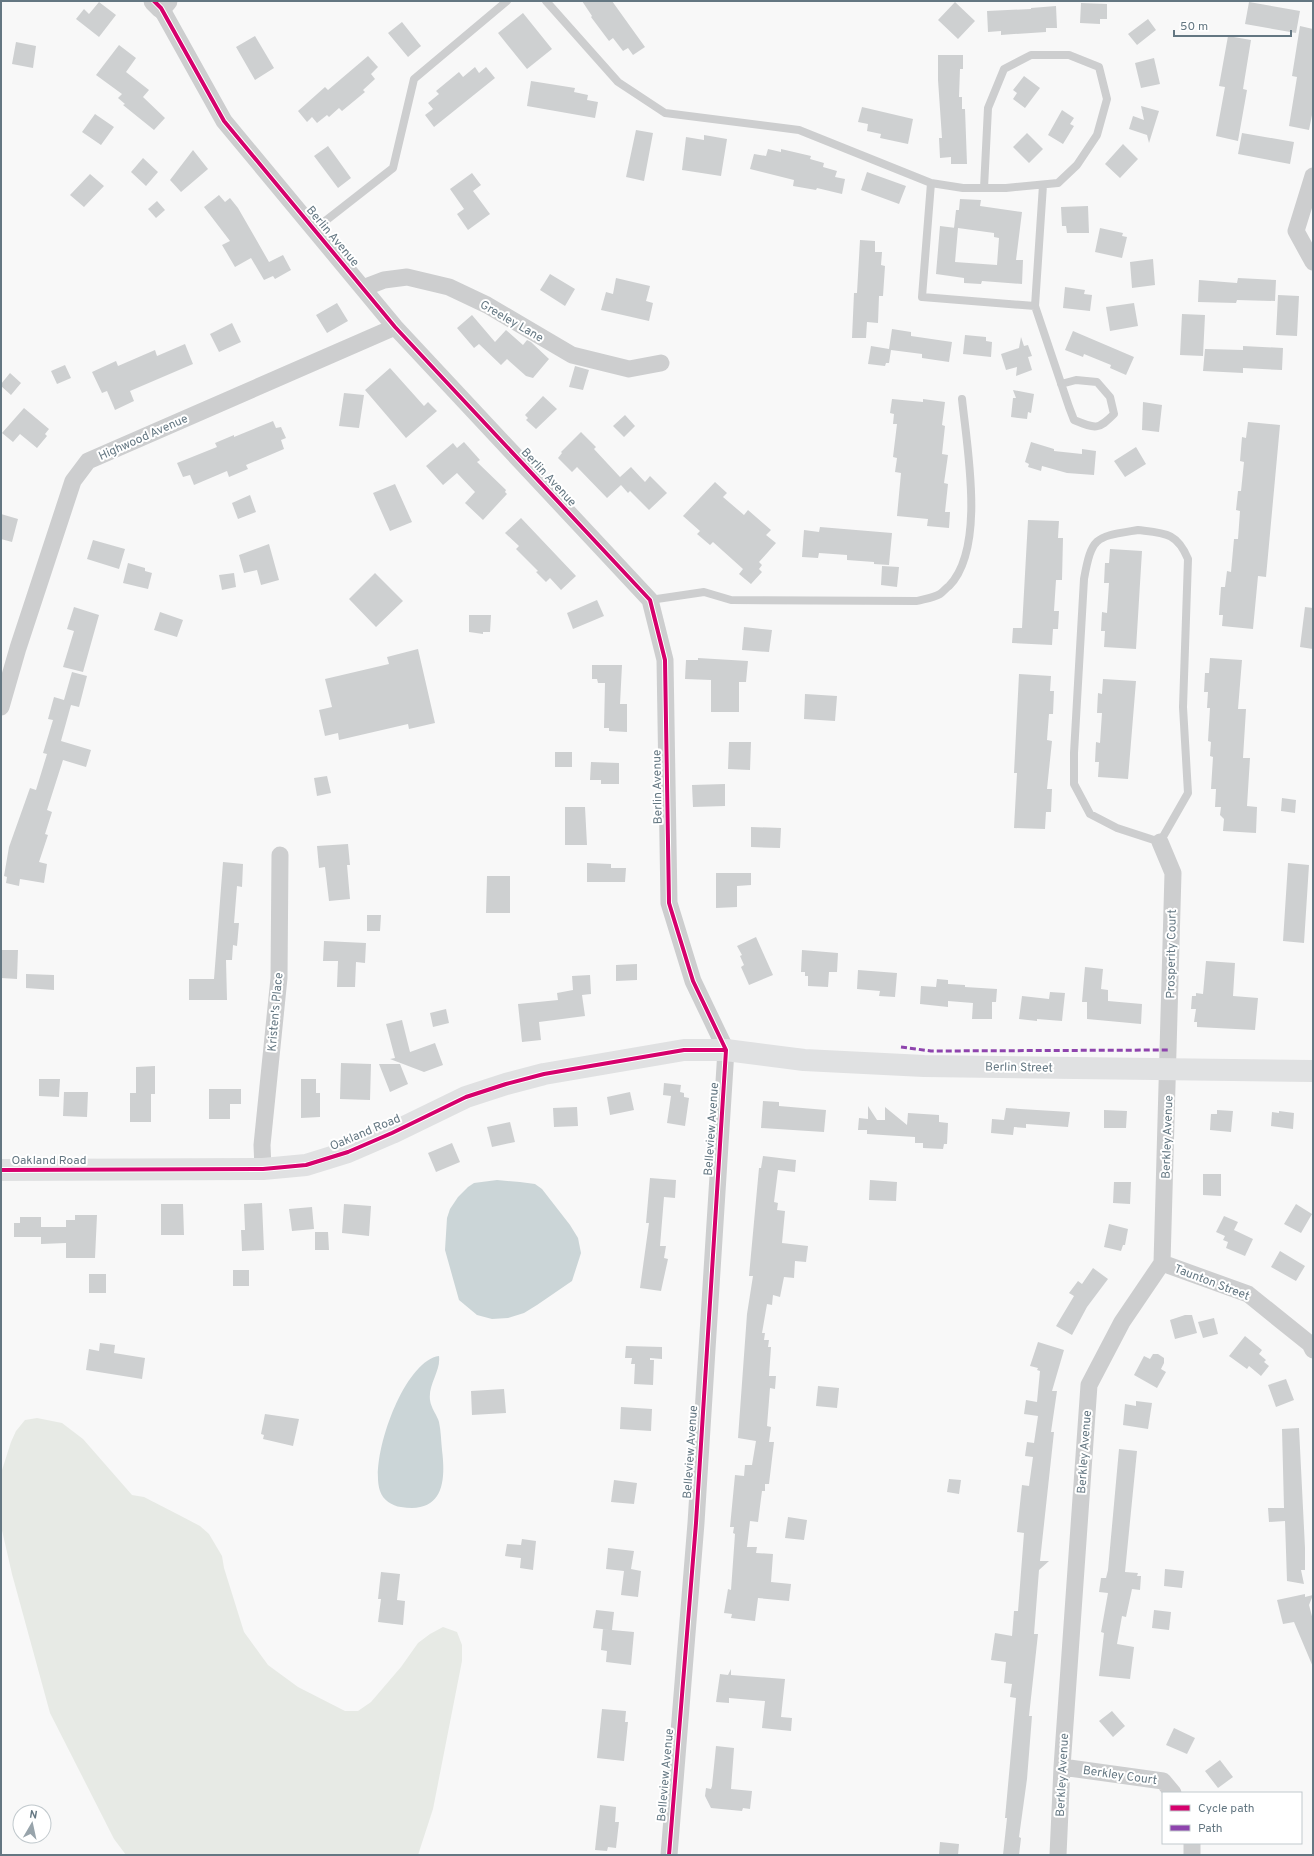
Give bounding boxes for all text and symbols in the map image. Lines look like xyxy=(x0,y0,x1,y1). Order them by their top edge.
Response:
scale bar xyxy=(1174,12,1291,38)
text: 50 m xyxy=(1180,19,1208,35)
street label: Berlin Avenue xyxy=(302,203,362,270)
street label: Greeley Lane xyxy=(477,297,546,347)
street label: Highwood Avenue xyxy=(96,411,191,465)
street label: Berlin Avenue xyxy=(517,445,580,510)
street label: Berlin Avenue xyxy=(649,750,667,824)
street label: Prosperity Court xyxy=(1163,909,1181,999)
street label: Kristen's Place xyxy=(265,972,287,1052)
street label: Berlin Street xyxy=(985,1059,1053,1077)
street label: Belleview Avenue xyxy=(701,1082,723,1176)
street label: Berkley Avenue xyxy=(1159,1095,1177,1179)
street label: Oakland Road xyxy=(328,1111,403,1155)
street label: Oakland Road xyxy=(11,1153,87,1169)
street label: Taunton Street xyxy=(1172,1261,1252,1305)
street label: Belleview Avenue xyxy=(680,1405,702,1499)
street label: Berkley Avenue xyxy=(1074,1410,1096,1494)
street label: Belleview Avenue xyxy=(654,1728,678,1822)
street label: Berkley Avenue xyxy=(1053,1733,1073,1817)
street label: Berkley Court xyxy=(1082,1763,1158,1789)
legend xyxy=(1162,1792,1302,1844)
text: Cycle path xyxy=(1198,1801,1255,1817)
north arrow xyxy=(12,1804,52,1844)
text: N xyxy=(28,1808,38,1823)
text: Path xyxy=(1198,1821,1223,1837)

